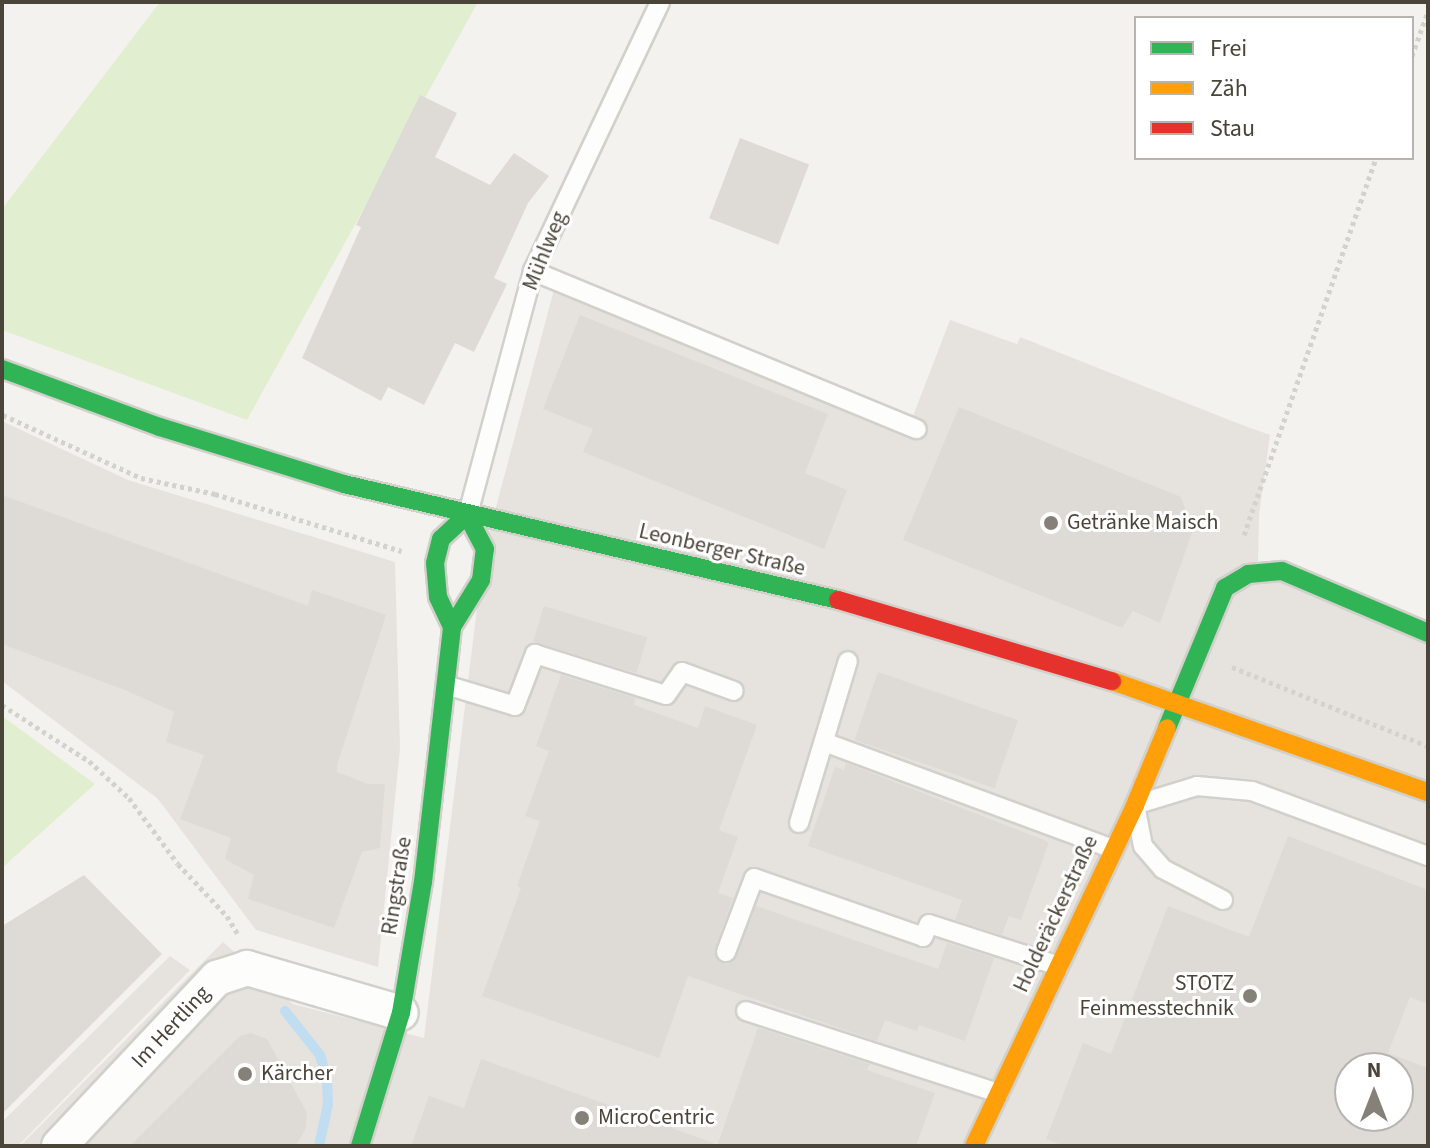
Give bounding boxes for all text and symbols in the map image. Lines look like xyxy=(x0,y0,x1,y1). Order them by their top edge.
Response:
legend xyxy=(1134,16,1414,160)
text: Frei xyxy=(1210,31,1247,66)
text: Zäh xyxy=(1210,71,1248,106)
text: Stau xyxy=(1210,111,1255,146)
street label: Mühlweg xyxy=(517,208,573,294)
place label: Getränke Maisch xyxy=(1067,510,1218,536)
marker: Getränke Maisch xyxy=(1042,514,1060,532)
street label: Leonberger Straße xyxy=(636,518,808,582)
street label: Holderäckerstraße xyxy=(1008,831,1104,997)
street label: Ringstraße xyxy=(376,835,418,937)
place label: STOTZ Feinmesstechnik xyxy=(1080,970,1234,1022)
street label: Im Hertling xyxy=(126,980,216,1074)
marker: STOTZ Feinmesstechnik xyxy=(1241,987,1259,1005)
north arrow xyxy=(1334,1052,1414,1132)
text: N xyxy=(1367,1054,1381,1086)
place label: Kärcher xyxy=(261,1061,333,1087)
marker: Kärcher xyxy=(236,1065,254,1083)
place label: MicroCentric xyxy=(598,1105,715,1131)
marker: MicroCentric xyxy=(573,1109,591,1127)

